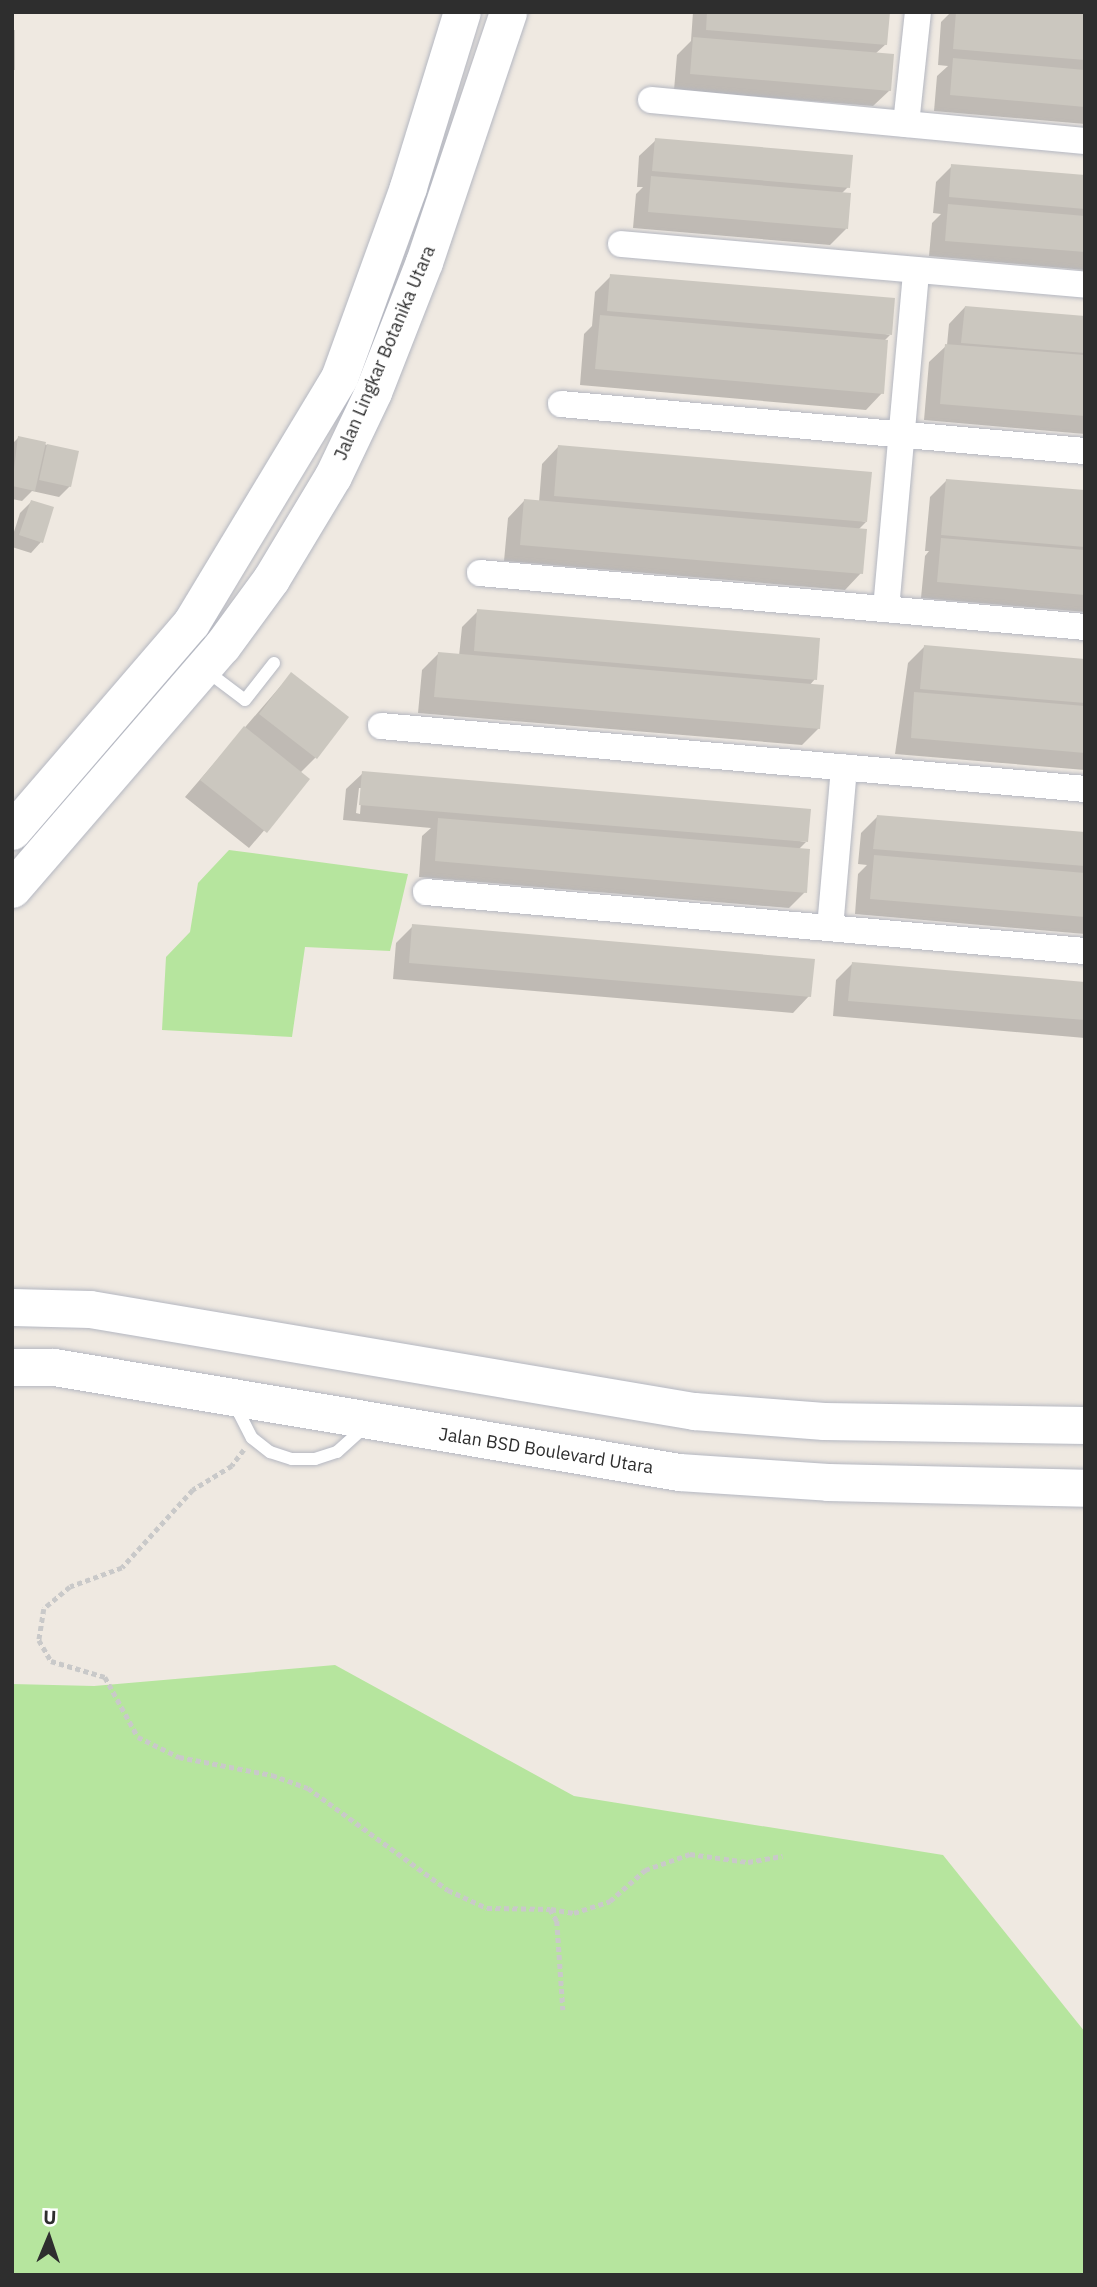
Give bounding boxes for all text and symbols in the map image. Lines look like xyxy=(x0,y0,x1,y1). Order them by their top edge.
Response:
street label: Jalan Lingkar Botanika Utara xyxy=(330,243,440,463)
street label: Jalan BSD Boulevard Utara xyxy=(437,1423,655,1479)
north arrow xyxy=(14,2203,84,2273)
text: U xyxy=(43,2205,57,2229)

